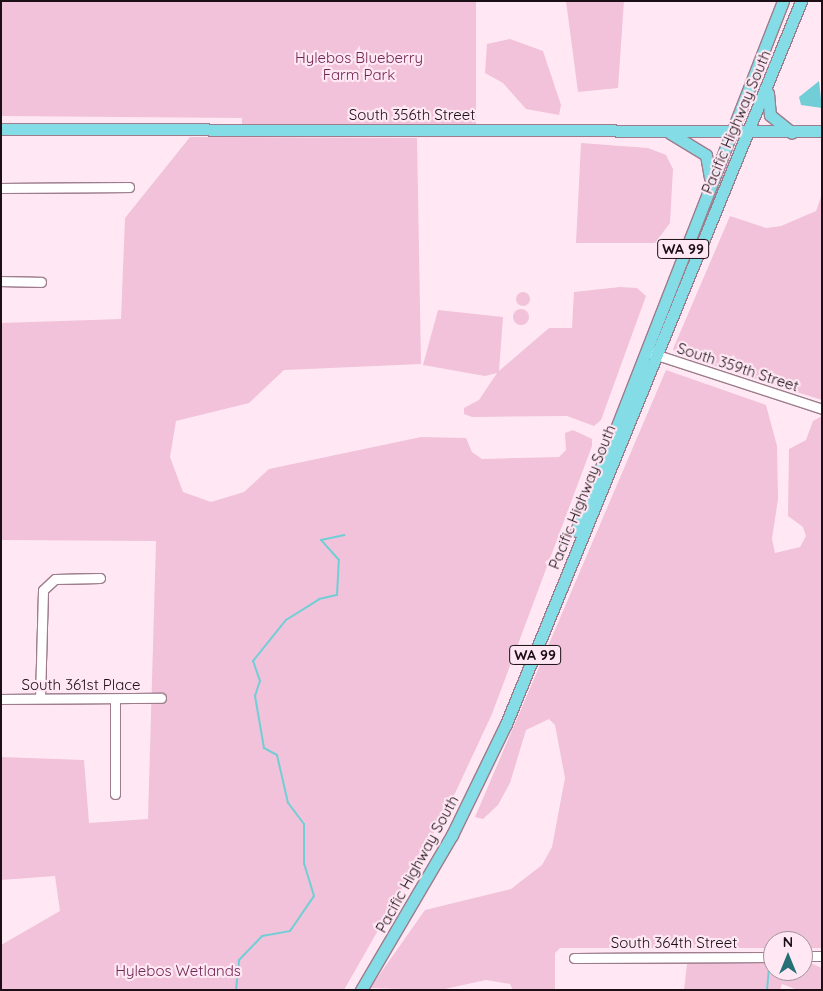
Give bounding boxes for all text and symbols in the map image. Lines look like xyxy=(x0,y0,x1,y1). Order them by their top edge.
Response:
park label: Hylebos Blueberry Farm Park xyxy=(295,48,423,83)
street label: Pacific Highway South xyxy=(698,48,774,196)
street label: South 356th Street xyxy=(349,106,475,124)
road number: WA 99 xyxy=(657,238,709,260)
street label: South 359th Street xyxy=(675,339,801,395)
street label: Pacific Highway South xyxy=(545,422,619,572)
road number: WA 99 xyxy=(509,644,561,666)
street label: South 361st Place xyxy=(21,676,141,694)
street label: Pacific Highway South xyxy=(372,792,462,936)
north arrow xyxy=(763,931,813,981)
text: N xyxy=(783,933,793,951)
street label: South 364th Street xyxy=(611,934,737,952)
park label: Hylebos Wetlands xyxy=(115,962,241,980)

